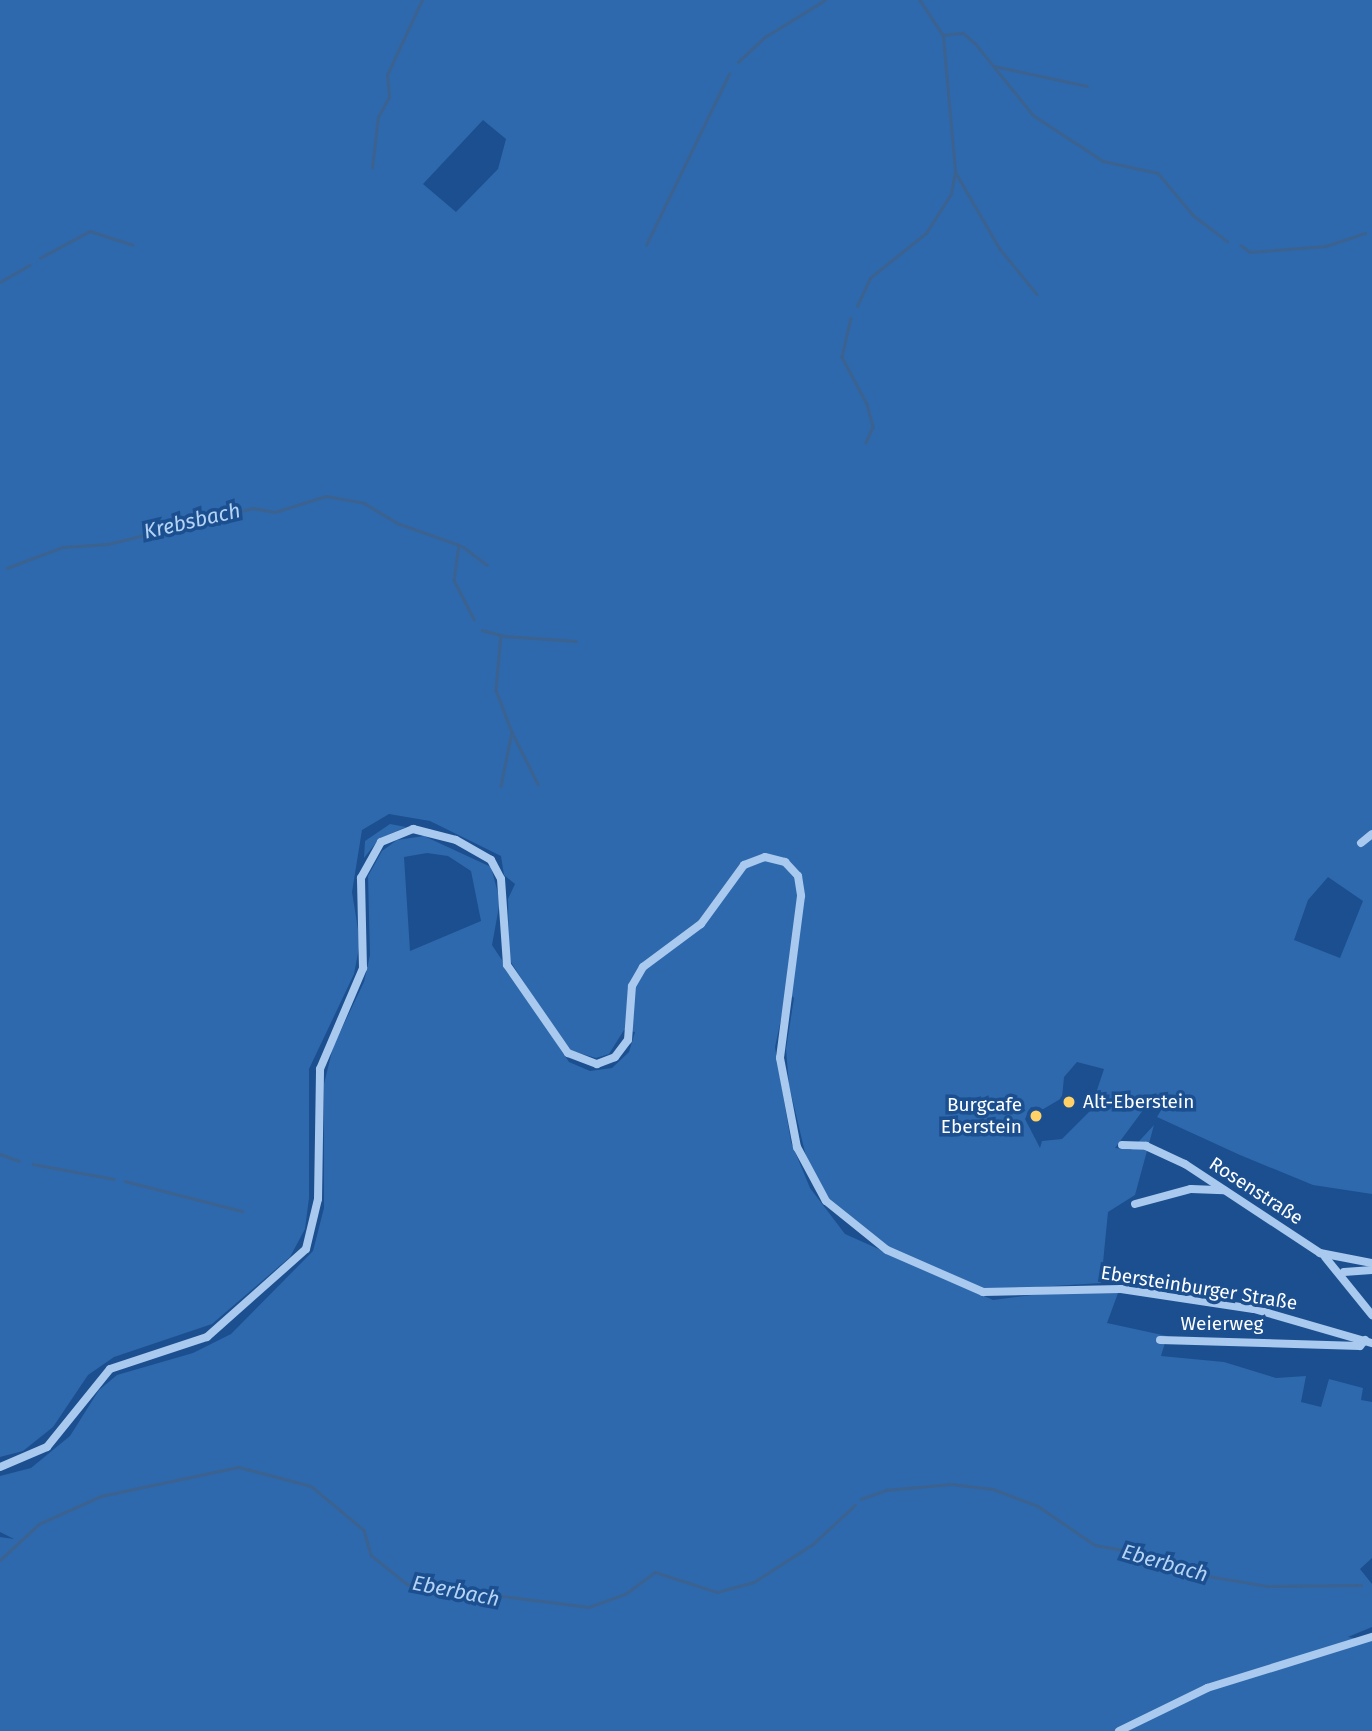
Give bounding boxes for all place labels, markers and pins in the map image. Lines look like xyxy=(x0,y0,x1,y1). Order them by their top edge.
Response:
place label: Alt-Eberstein xyxy=(1083,1091,1194,1113)
place label: Burgcafe Eberstein xyxy=(941,1094,1022,1138)
marker: Alt-Eberstein xyxy=(1061,1094,1077,1110)
marker: Burgcafe Eberstein xyxy=(1028,1108,1044,1124)

